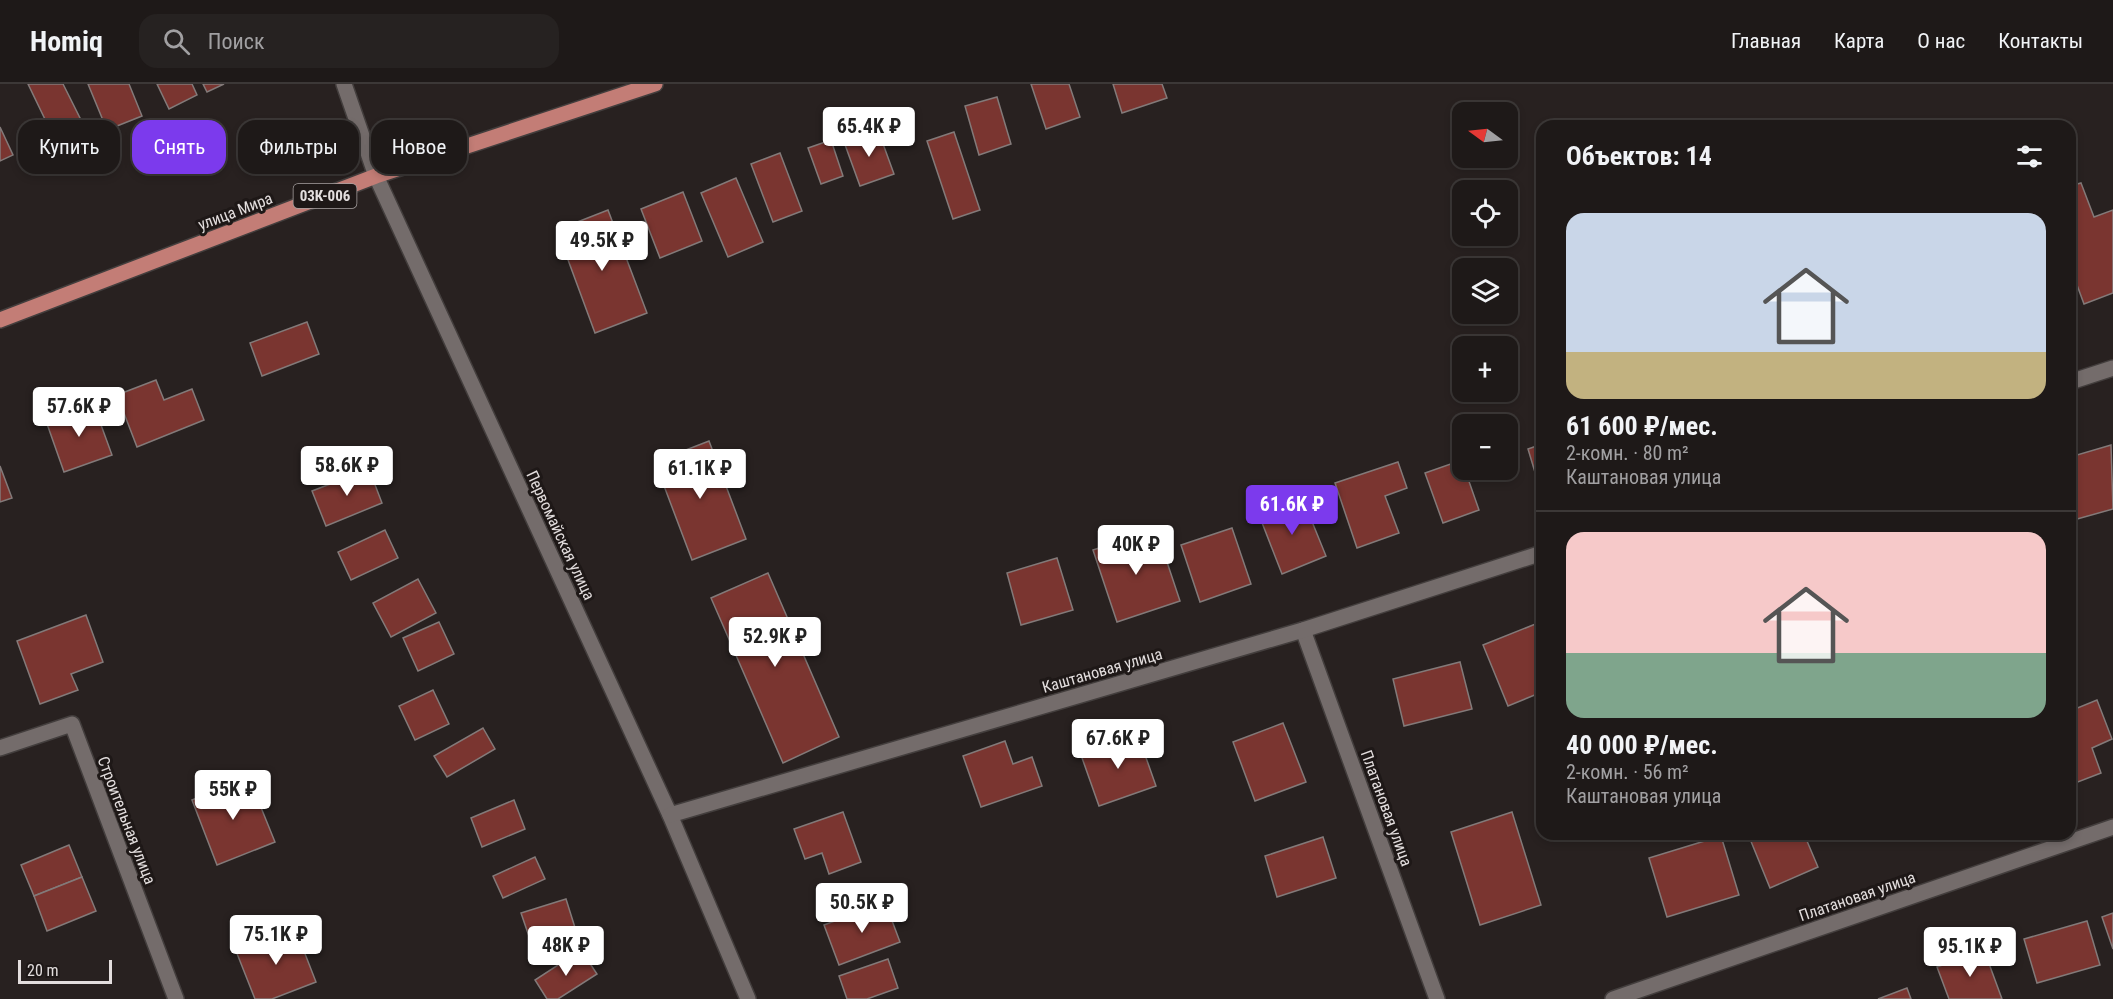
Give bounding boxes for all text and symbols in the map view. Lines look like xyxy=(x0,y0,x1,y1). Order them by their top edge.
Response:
search box xyxy=(139,14,559,68)
text: Homiq xyxy=(30,25,103,58)
icon: search xyxy=(160,25,193,58)
text: Поиск xyxy=(208,29,265,54)
text: Главная xyxy=(1731,29,1801,53)
text: Карта xyxy=(1834,29,1884,53)
text: О нас xyxy=(1917,29,1965,53)
text: Контакты xyxy=(1998,29,2083,53)
north arrow xyxy=(1452,102,1518,168)
map controls xyxy=(1452,102,1518,480)
pin: 65.4K ₽ xyxy=(814,107,924,158)
text: 65.4K ₽ xyxy=(837,114,901,138)
chip: Купить xyxy=(18,120,120,174)
chip: Снять xyxy=(132,120,226,174)
chip: Фильтры xyxy=(238,120,359,174)
chip: Новое xyxy=(371,120,467,174)
icon: filters xyxy=(2013,140,2046,173)
text: Объектов: 14 xyxy=(1566,141,1712,171)
button: locate xyxy=(1452,180,1518,246)
road number: 03К-006 xyxy=(294,184,356,208)
street label: улица Мира xyxy=(195,189,275,234)
pin: 49.5K ₽ xyxy=(547,221,657,272)
text: 49.5K ₽ xyxy=(570,228,634,252)
icon: home xyxy=(1752,252,1860,360)
button: layers xyxy=(1452,258,1518,324)
button: + xyxy=(1452,336,1518,402)
pin: 57.6K ₽ xyxy=(24,387,134,438)
text: 57.6K ₽ xyxy=(47,394,111,418)
text: 61 600 ₽/мес. xyxy=(1566,411,1718,441)
button: − xyxy=(1452,414,1518,480)
text: 2-комн. · 80 m² xyxy=(1566,441,1689,465)
pin: 58.6K ₽ xyxy=(292,446,402,497)
pin: 61.1K ₽ xyxy=(645,449,755,500)
text: 58.6K ₽ xyxy=(315,453,379,477)
text: 61.1K ₽ xyxy=(668,456,732,480)
text: Каштановая улица xyxy=(1566,465,1721,489)
street label: Первомайская улица xyxy=(522,468,599,603)
pin: 61.6K ₽ xyxy=(1237,485,1347,536)
text: 61.6K ₽ xyxy=(1260,492,1324,516)
pin: 40K ₽ xyxy=(1094,525,1178,576)
text: 40K ₽ xyxy=(1112,532,1160,556)
icon: home xyxy=(1752,571,1860,679)
pin: 52.9K ₽ xyxy=(720,617,830,668)
text: 52.9K ₽ xyxy=(743,624,807,648)
street label: Каштановая улица xyxy=(1040,644,1164,697)
pin: 67.6K ₽ xyxy=(1063,719,1173,770)
text: 67.6K ₽ xyxy=(1086,726,1150,750)
text: 40 000 ₽/мес. xyxy=(1566,730,1718,760)
street label: Платановая улица xyxy=(1357,748,1416,869)
street label: Строительная улица xyxy=(93,754,160,887)
text: 2-комн. · 56 m² xyxy=(1566,760,1689,784)
pin: 55K ₽ xyxy=(191,770,275,821)
text: 55K ₽ xyxy=(209,777,257,801)
text: Каштановая улица xyxy=(1566,784,1721,808)
street label: Платановая улица xyxy=(1796,868,1918,925)
pin: 50.5K ₽ xyxy=(807,883,917,934)
text: 50.5K ₽ xyxy=(830,890,894,914)
pin: 75.1K ₽ xyxy=(221,915,331,966)
text: 75.1K ₽ xyxy=(244,922,308,946)
pin: 48K ₽ xyxy=(524,926,608,977)
pin: 95.1K ₽ xyxy=(1915,927,2025,978)
text: 48K ₽ xyxy=(542,933,590,957)
text: 95.1K ₽ xyxy=(1938,934,2002,958)
scale bar xyxy=(18,957,112,984)
text: 20 m xyxy=(27,961,59,980)

